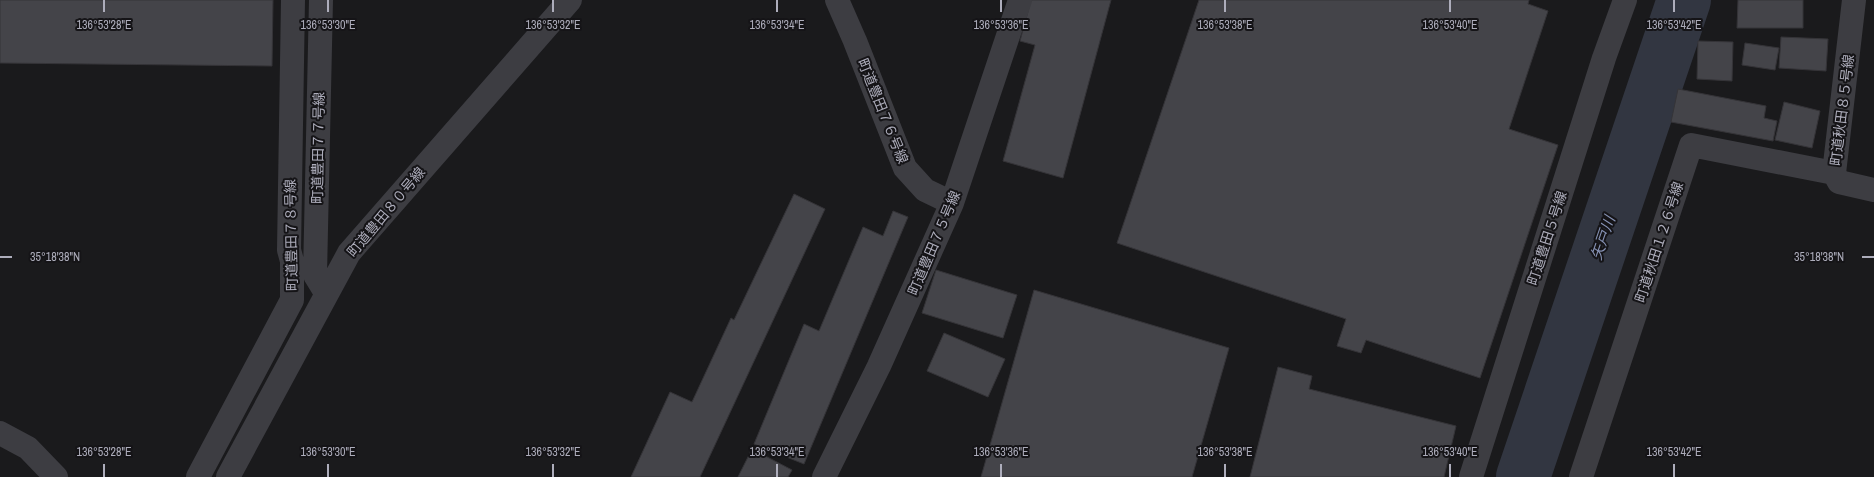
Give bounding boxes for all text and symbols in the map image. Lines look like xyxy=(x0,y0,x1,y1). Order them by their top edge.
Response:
text: 136°53'28"E xyxy=(76,17,132,33)
text: 136°53'30"E xyxy=(300,17,356,33)
text: 136°53'32"E xyxy=(525,17,581,33)
text: 136°53'34"E xyxy=(749,17,805,33)
text: 136°53'36"E xyxy=(973,17,1029,33)
text: 136°53'38"E xyxy=(1197,17,1253,33)
text: 136°53'40"E xyxy=(1422,17,1478,33)
text: 136°53'42"E xyxy=(1646,17,1702,33)
street label: 町道秋田８５号線 xyxy=(1826,53,1858,167)
street label: 町道豊田７６号線 xyxy=(854,56,912,166)
street label: 町道豊田７７号線 xyxy=(308,92,328,204)
street label: 町道豊田８０号線 xyxy=(343,163,429,261)
street label: 町道豊田７８号線 xyxy=(281,179,301,291)
street label: 町道秋田１２６号線 xyxy=(1631,179,1687,305)
street label: 町道豊田７５号線 xyxy=(904,188,964,298)
street label: 町道豊田５号線 xyxy=(1523,189,1571,287)
water label: 矢戸川 xyxy=(1585,211,1620,263)
text: 35°18'38"N xyxy=(30,249,80,265)
text: 35°18'38"N xyxy=(1794,249,1844,265)
text: 136°53'28"E xyxy=(76,444,132,460)
text: 136°53'30"E xyxy=(300,444,356,460)
text: 136°53'32"E xyxy=(525,444,581,460)
text: 136°53'34"E xyxy=(749,444,805,460)
text: 136°53'36"E xyxy=(973,444,1029,460)
text: 136°53'38"E xyxy=(1197,444,1253,460)
text: 136°53'40"E xyxy=(1422,444,1478,460)
text: 136°53'42"E xyxy=(1646,444,1702,460)

